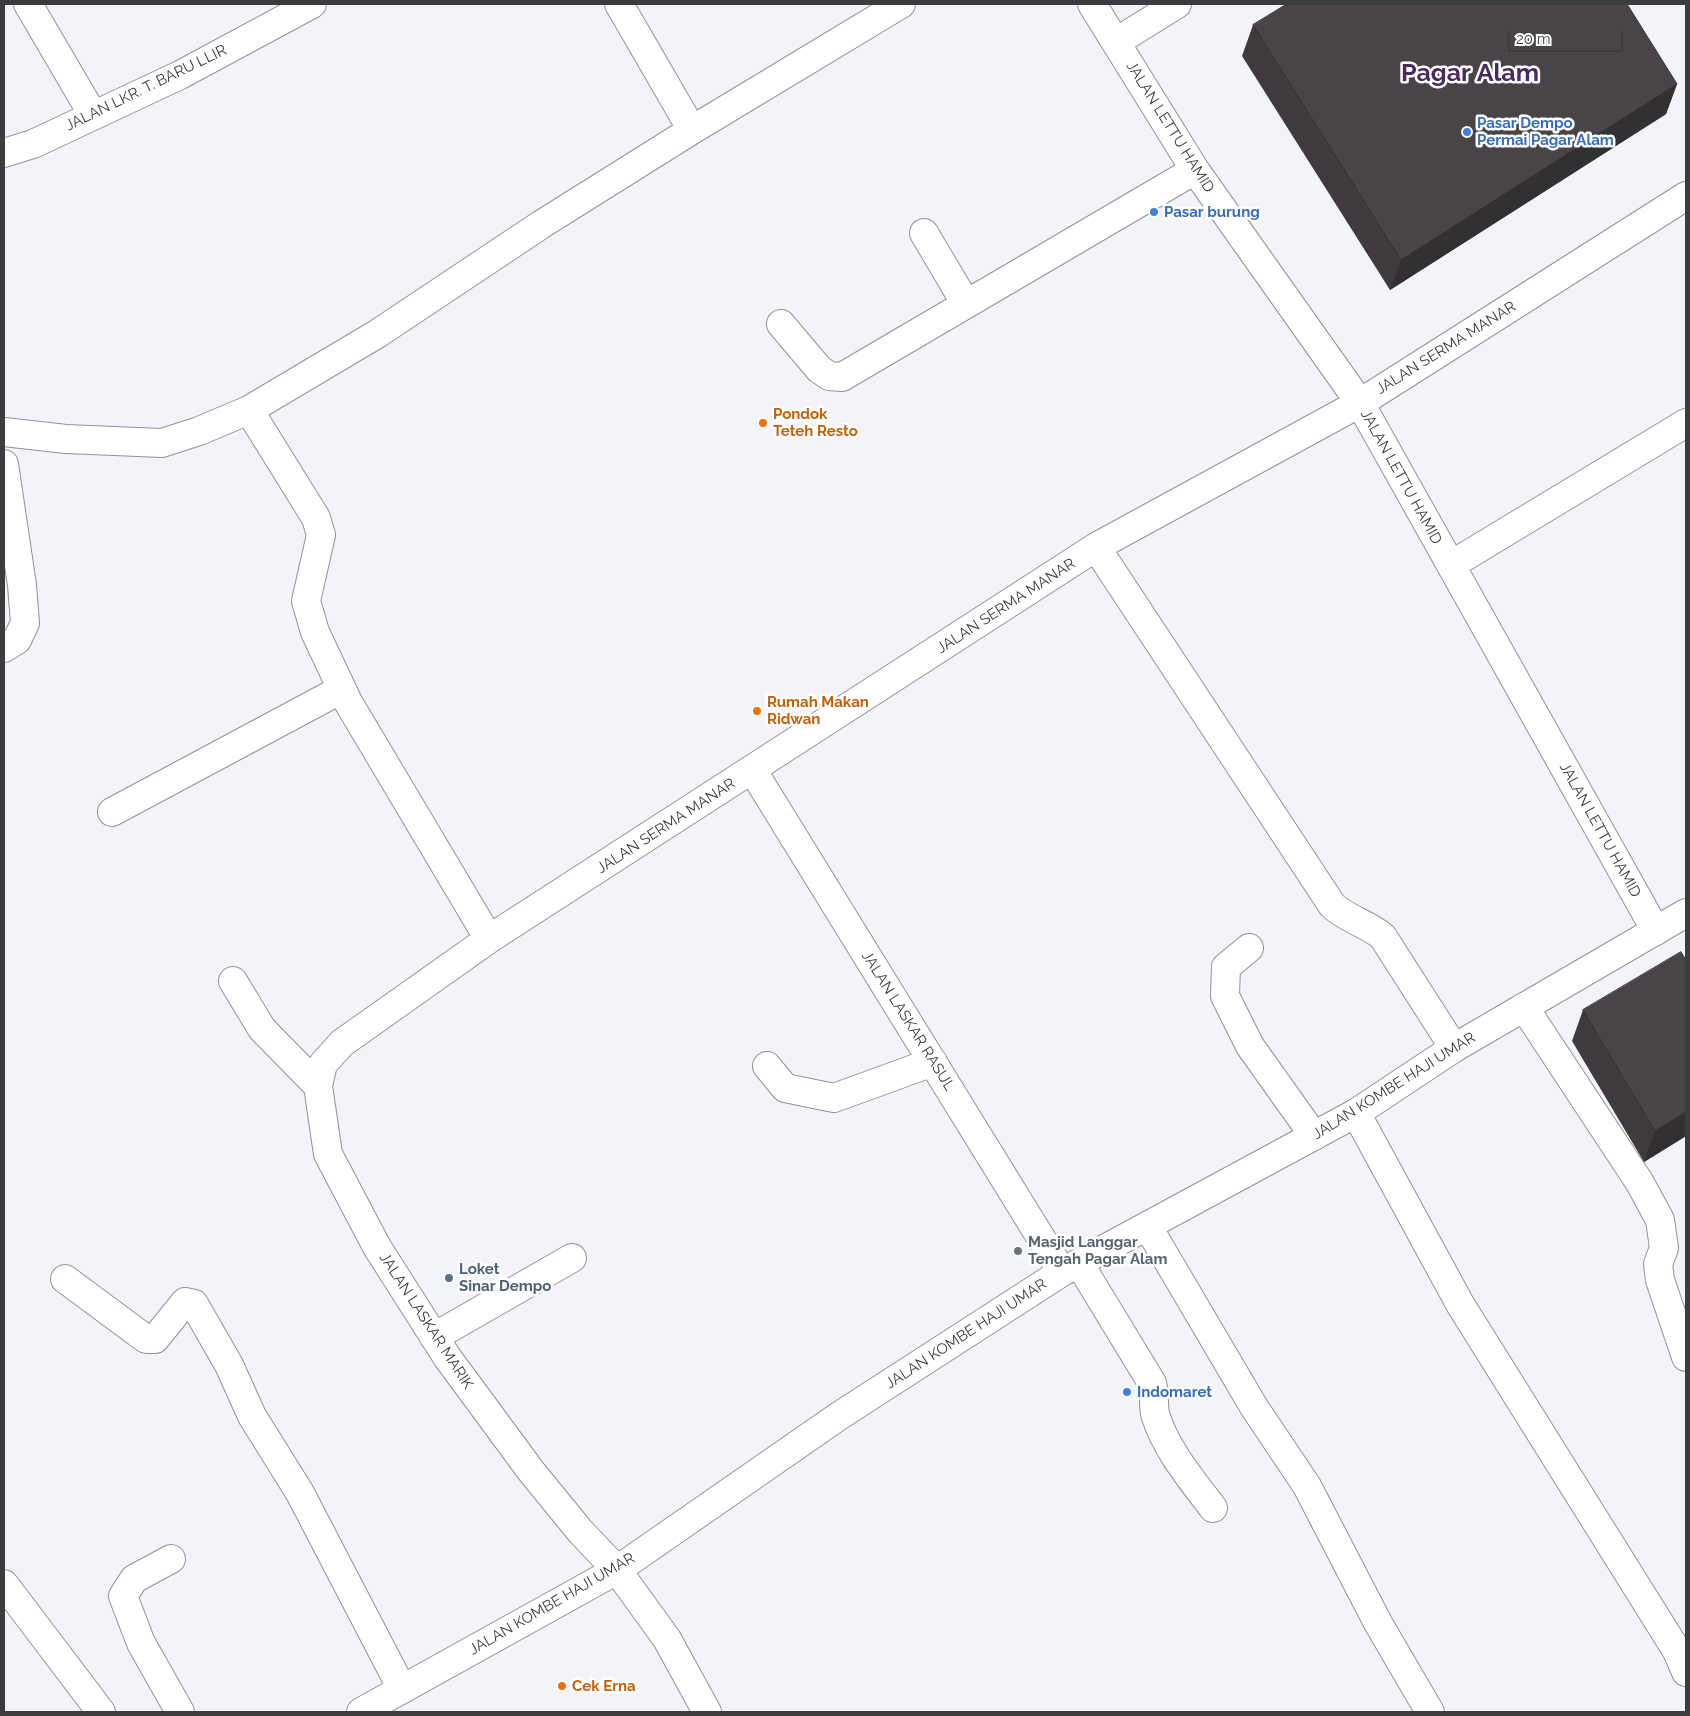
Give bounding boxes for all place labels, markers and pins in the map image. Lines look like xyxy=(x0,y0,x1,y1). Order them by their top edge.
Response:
place label: Pasar Dempo Permai Pagar Alam xyxy=(1477,114,1614,149)
marker: Pasar Dempo Permai Pagar Alam xyxy=(1461,126,1473,138)
place label: Pasar burung xyxy=(1164,203,1260,221)
marker: Pasar burung xyxy=(1148,206,1160,218)
place label: Pondok Teteh Resto xyxy=(773,405,858,440)
marker: Pondok Teteh Resto xyxy=(757,417,769,429)
place label: Rumah Makan Ridwan xyxy=(767,693,869,728)
marker: Rumah Makan Ridwan xyxy=(751,705,763,717)
place label: Masjid Langgar Tengah Pagar Alam xyxy=(1028,1233,1167,1268)
marker: Masjid Langgar Tengah Pagar Alam xyxy=(1012,1245,1024,1257)
place label: Loket Sinar Dempo xyxy=(459,1260,551,1295)
marker: Loket Sinar Dempo xyxy=(443,1272,455,1284)
place label: Indomaret xyxy=(1137,1383,1212,1401)
marker: Indomaret xyxy=(1121,1386,1133,1398)
place label: Cek Erna xyxy=(572,1677,636,1695)
marker: Cek Erna xyxy=(556,1680,568,1692)

